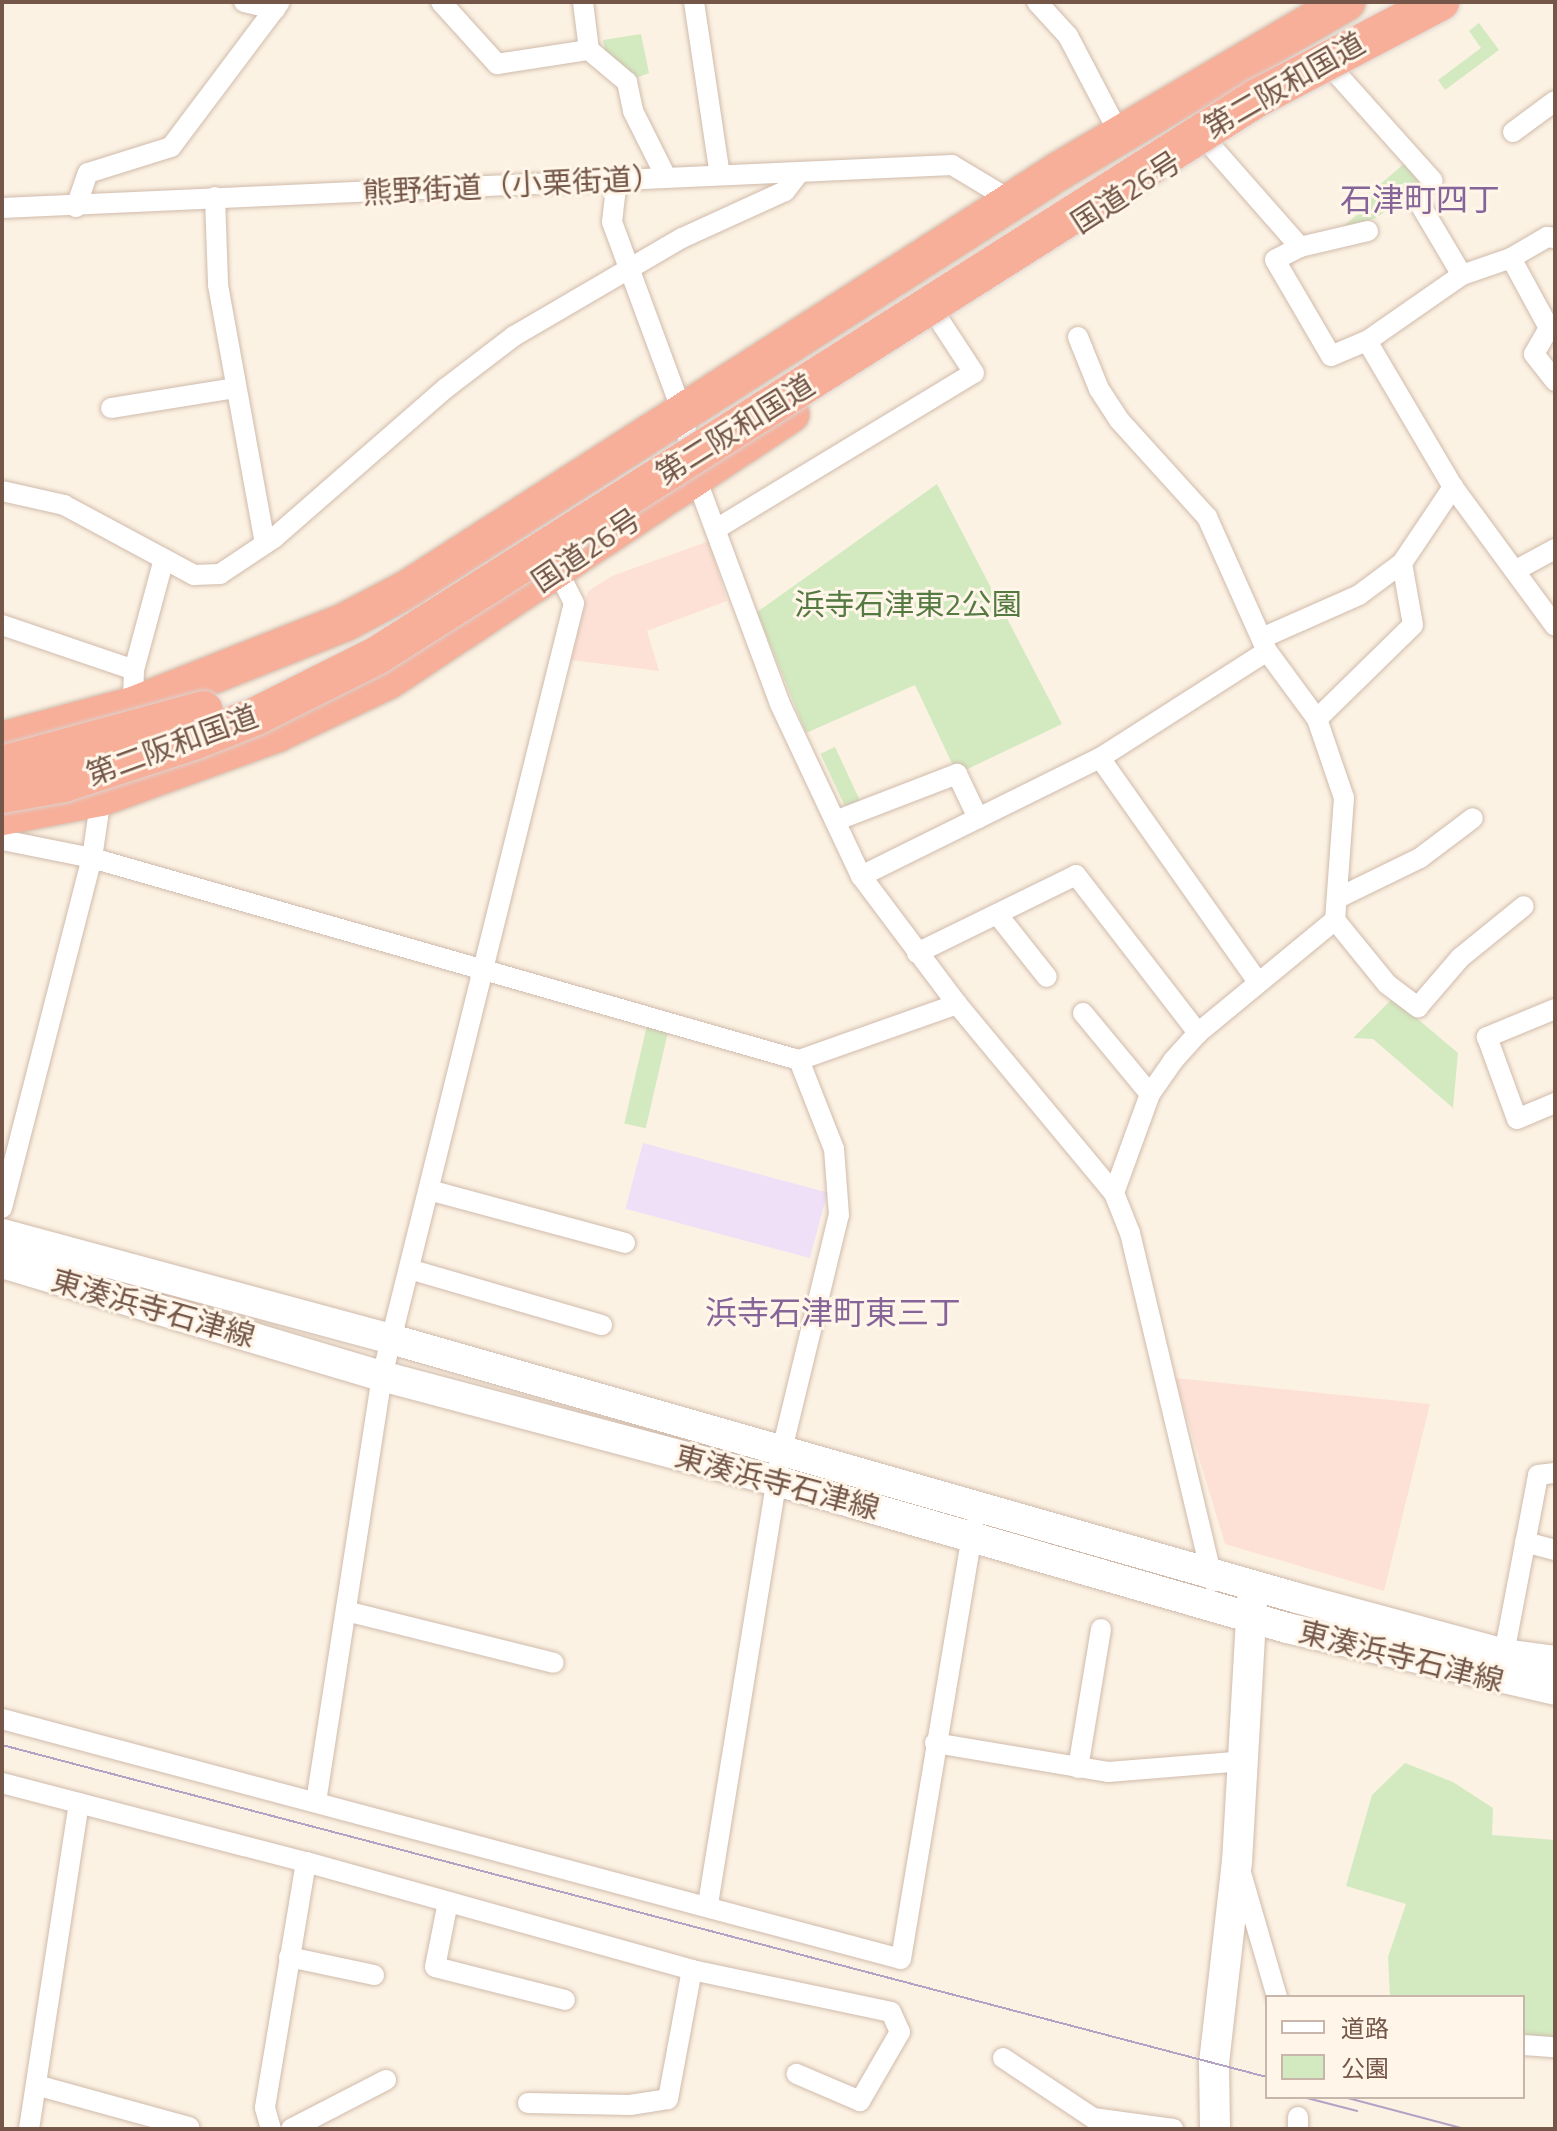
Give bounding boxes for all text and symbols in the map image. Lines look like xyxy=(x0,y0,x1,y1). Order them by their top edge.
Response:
street label: 第二阪和国道 xyxy=(1197,24,1371,146)
street label: 国道26号 xyxy=(1064,143,1188,241)
street label: 熊野街道（小栗街道） xyxy=(361,159,663,211)
district label: 石津町四丁 xyxy=(1340,180,1500,218)
street label: 第二阪和国道 xyxy=(649,366,821,492)
street label: 国道26号 xyxy=(525,501,647,599)
park label: 浜寺石津東2公園 xyxy=(795,586,1021,622)
street label: 第二阪和国道 xyxy=(81,697,263,793)
street label: 東湊浜寺石津線 xyxy=(47,1262,259,1354)
district label: 浜寺石津町東三丁 xyxy=(705,1293,961,1331)
street label: 東湊浜寺石津線 xyxy=(671,1437,883,1527)
street label: 東湊浜寺石津線 xyxy=(1295,1613,1507,1699)
legend xyxy=(1265,1995,1525,2099)
text: 道路 xyxy=(1341,2010,1389,2046)
text: 公園 xyxy=(1341,2050,1389,2086)

